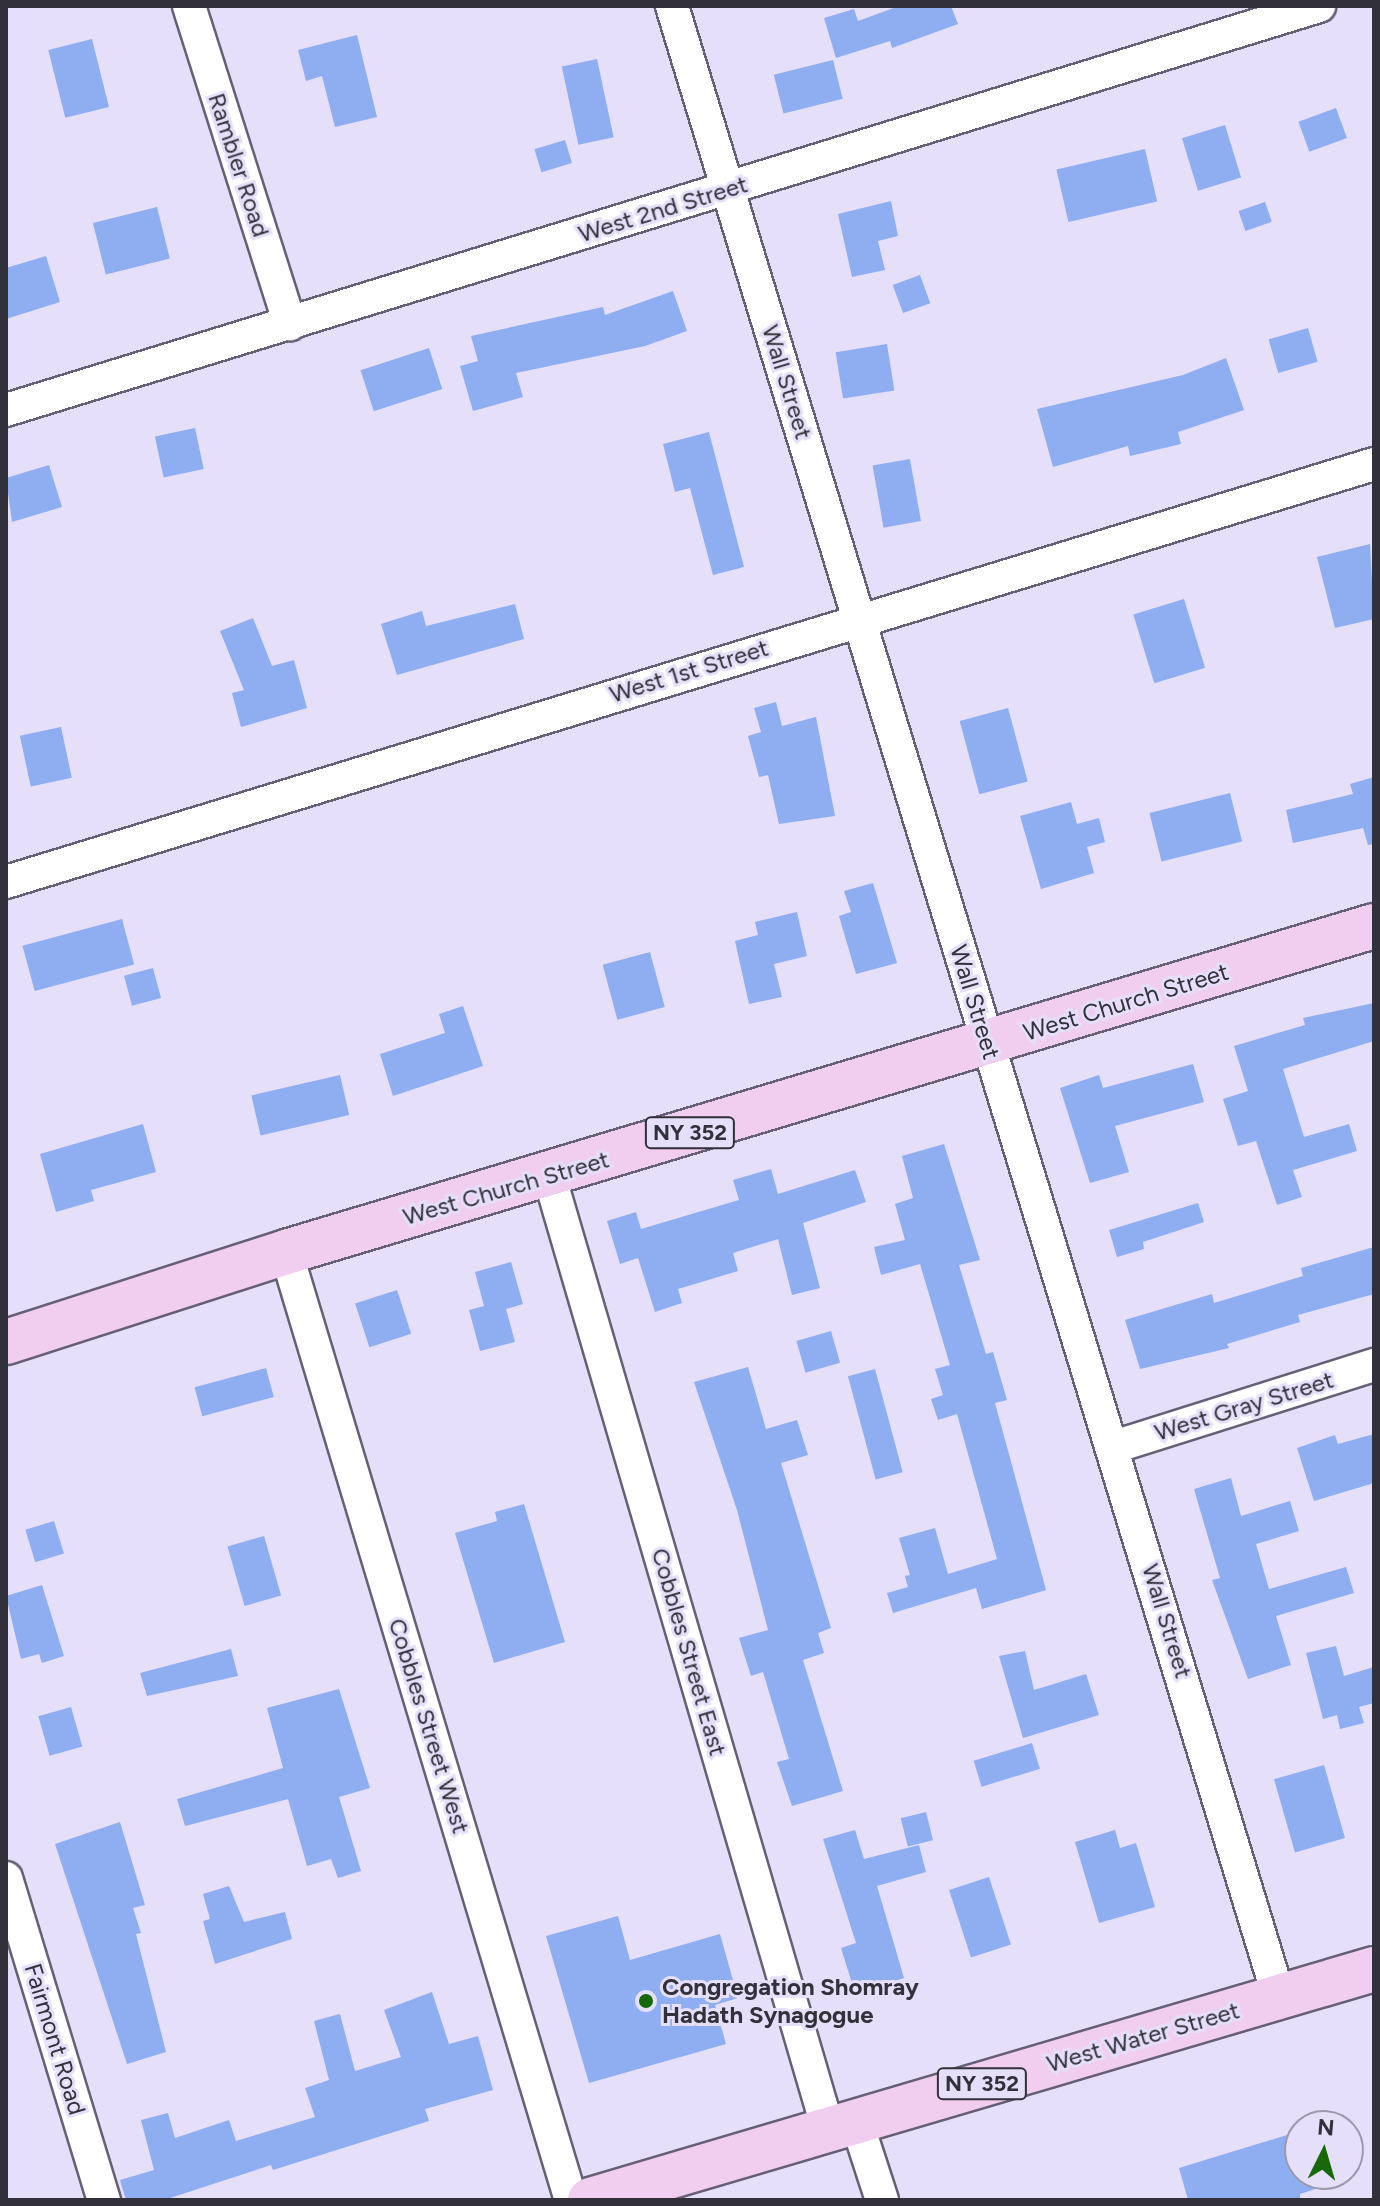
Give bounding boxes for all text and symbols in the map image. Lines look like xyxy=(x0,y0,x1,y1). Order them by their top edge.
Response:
street label: Rambler Road xyxy=(202,89,276,241)
street label: West 2nd Street xyxy=(575,170,751,248)
street label: Wall Street xyxy=(756,321,818,443)
street label: West 1st Street xyxy=(606,633,772,709)
street label: Wall Street xyxy=(944,941,1006,1063)
street label: West Church Street xyxy=(1020,957,1232,1047)
road number: NY 352 xyxy=(644,1115,736,1151)
street label: West Church Street xyxy=(400,1145,612,1231)
street label: West Gray Street xyxy=(1151,1365,1337,1447)
street label: Cobbles Street East xyxy=(646,1545,732,1759)
street label: Wall Street xyxy=(1136,1560,1198,1682)
street label: Cobbles Street West xyxy=(383,1615,475,1837)
street label: Fairmont Road xyxy=(18,1960,92,2118)
place label: Congregation Shomray Hadath Synagogue xyxy=(662,1973,919,2029)
marker: Congregation Shomray Hadath Synagogue xyxy=(637,1992,655,2010)
street label: West Water Street xyxy=(1043,1996,1243,2078)
road number: NY 352 xyxy=(936,2066,1028,2102)
north arrow xyxy=(1284,2110,1364,2190)
text: N xyxy=(1316,2113,1336,2142)

